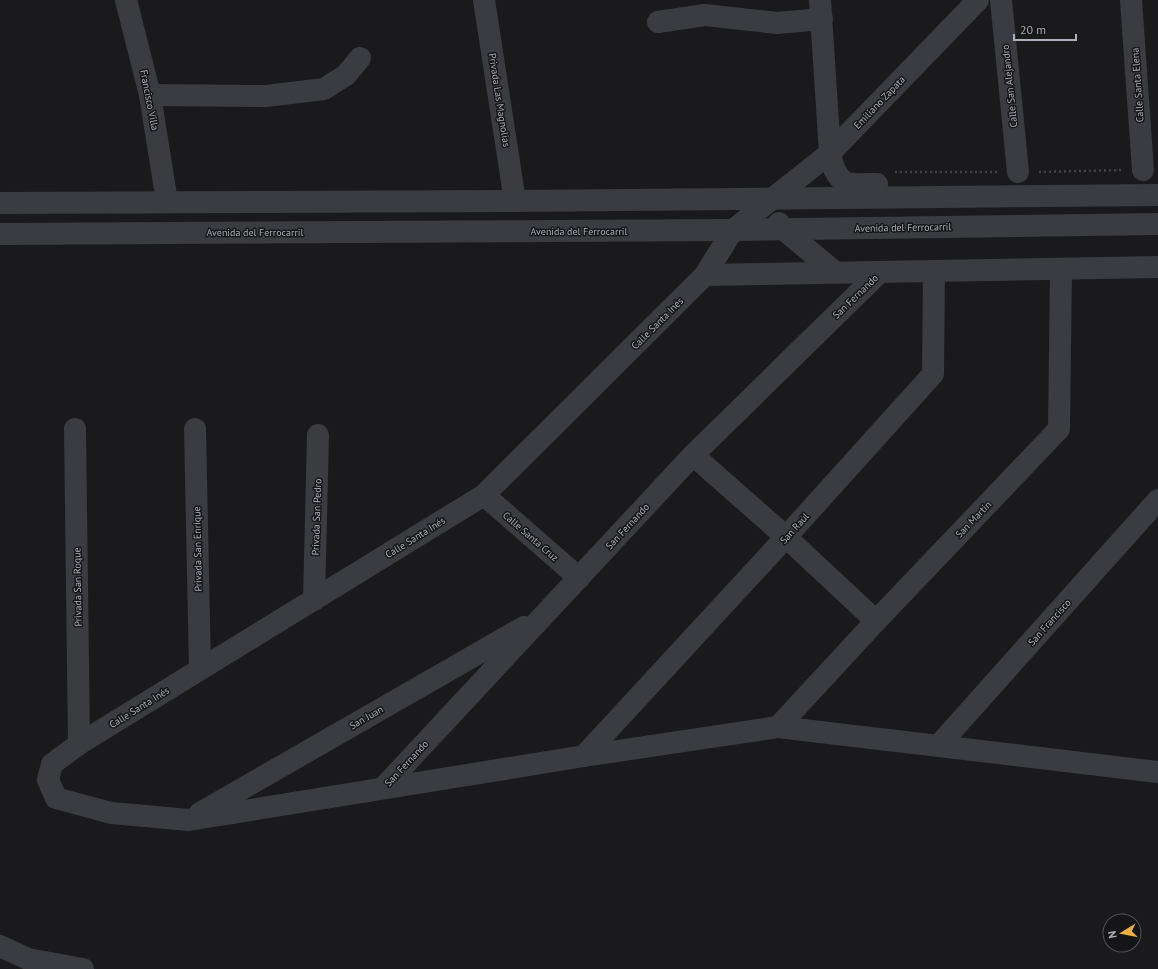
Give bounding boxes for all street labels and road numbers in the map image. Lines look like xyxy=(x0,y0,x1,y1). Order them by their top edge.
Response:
street label: Calle San Alejandro xyxy=(999,44,1020,128)
street label: Calle Santa Elena xyxy=(1128,47,1147,123)
street label: Privada Las Magnolias xyxy=(486,52,513,148)
street label: Francisco Villa xyxy=(137,69,162,132)
street label: Emiliano Zapata xyxy=(851,73,908,132)
street label: Avenida del Ferrocarril xyxy=(855,220,952,235)
street label: Avenida del Ferrocarril xyxy=(531,225,627,238)
street label: Avenida del Ferrocarril xyxy=(207,226,303,239)
street label: San Fernando xyxy=(830,271,881,321)
street label: Calle Santa Inés xyxy=(629,295,686,352)
street label: Privada San Pedro xyxy=(309,478,324,556)
street label: San Martín xyxy=(953,498,994,541)
street label: San Fernando xyxy=(603,500,652,552)
street label: Privada San Enrique xyxy=(190,506,205,592)
street label: Calle Santa Cruz xyxy=(500,509,561,564)
street label: San Raúl xyxy=(777,510,812,547)
street label: Calle Santa Inés xyxy=(383,514,448,561)
street label: Privada San Roque xyxy=(70,547,85,627)
street label: San Francisco xyxy=(1025,596,1074,648)
street label: Calle Santa Inés xyxy=(107,684,172,731)
street label: San Juan xyxy=(347,703,386,732)
street label: San Fernando xyxy=(382,737,431,789)

